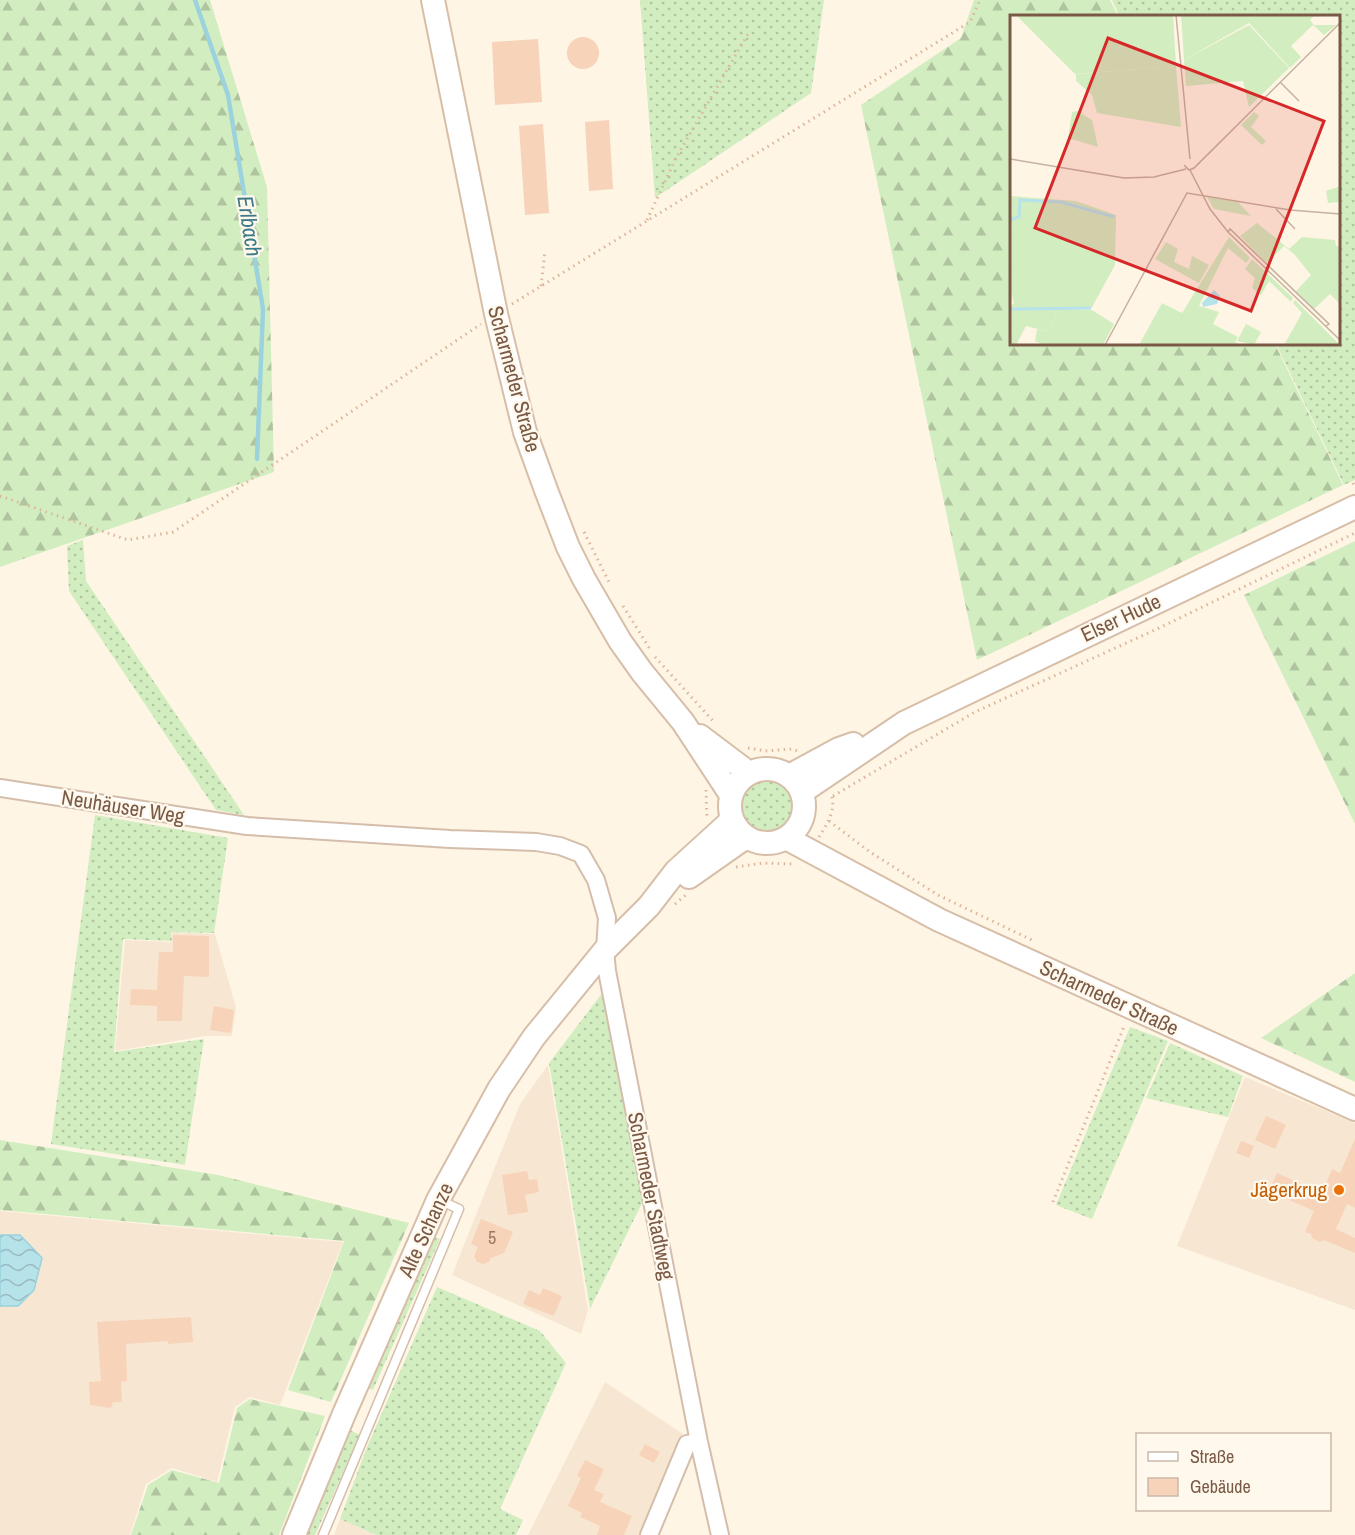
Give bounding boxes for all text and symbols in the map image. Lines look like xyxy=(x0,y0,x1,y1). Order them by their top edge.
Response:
inset map xyxy=(1010,15,1340,345)
water label: Erlbach xyxy=(230,193,270,259)
street label: Scharmeder Straße xyxy=(481,303,548,455)
street label: Elser Hude xyxy=(1076,586,1166,649)
street label: Neuhäuser Weg xyxy=(60,782,187,831)
street label: Scharmeder Straße xyxy=(1035,953,1183,1042)
street label: Scharmeder Stadtweg xyxy=(621,1110,682,1283)
place label: Jägerkrug xyxy=(1250,1175,1327,1204)
street label: Alte Schanze xyxy=(391,1178,460,1283)
marker: Jägerkrug xyxy=(1332,1183,1346,1197)
house number: 5 xyxy=(488,1225,496,1250)
legend xyxy=(1136,1433,1331,1511)
text: Straße xyxy=(1190,1444,1234,1469)
text: Gebäude xyxy=(1190,1474,1251,1499)

